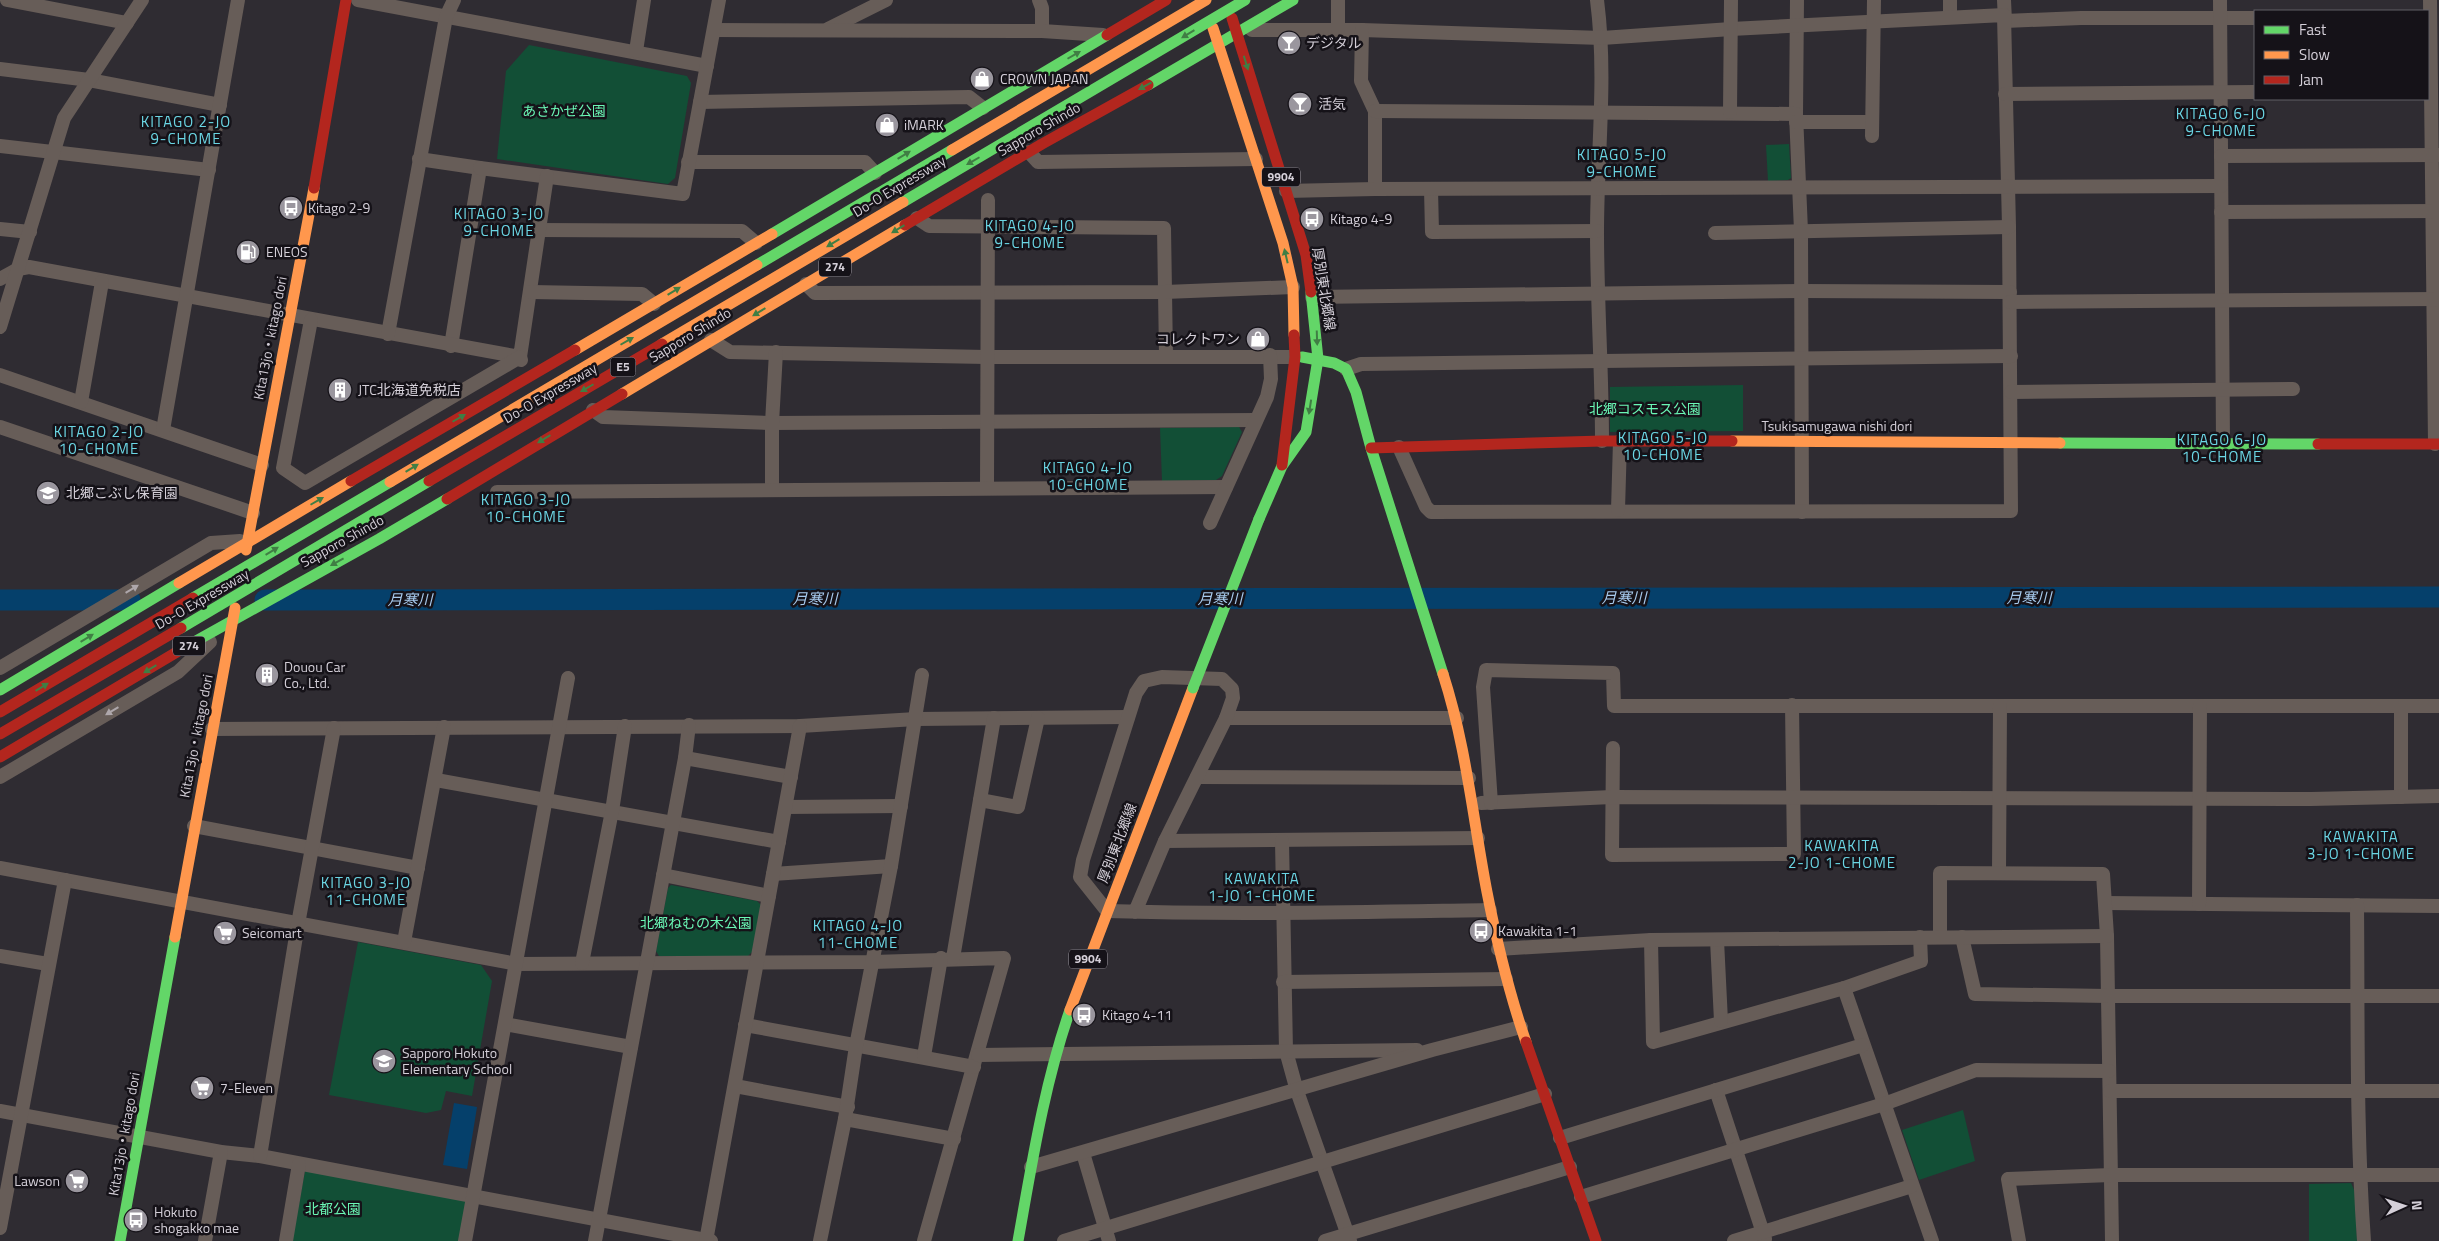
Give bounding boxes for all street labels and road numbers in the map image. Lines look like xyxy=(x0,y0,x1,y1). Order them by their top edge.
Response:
street label: Sapporo Shindo xyxy=(993,96,1084,161)
street label: Do-O Expressway xyxy=(848,149,950,222)
road number: 9904 xyxy=(1262,168,1300,186)
street label: 厚別東北郷線 xyxy=(1308,246,1341,332)
road number: 274 xyxy=(819,258,851,276)
street label: Kita13jo・kitago dori xyxy=(247,274,292,401)
street label: Sapporo Shindo xyxy=(645,302,735,367)
street label: Do-O Expressway xyxy=(499,357,601,428)
road number: E5 xyxy=(610,358,636,377)
street label: Tsukisamugawa nishi dori xyxy=(1762,415,1912,436)
street label: Sapporo Shindo xyxy=(296,509,387,572)
street label: Do-O Expressway xyxy=(151,563,253,634)
road number: 274 xyxy=(173,636,205,656)
street label: Kita13jo・kitago dori xyxy=(173,672,218,799)
street label: 厚別東北郷線 xyxy=(1092,800,1141,886)
road number: 9904 xyxy=(1069,950,1107,969)
street label: Kita13jo・kitago dori xyxy=(102,1070,145,1197)

